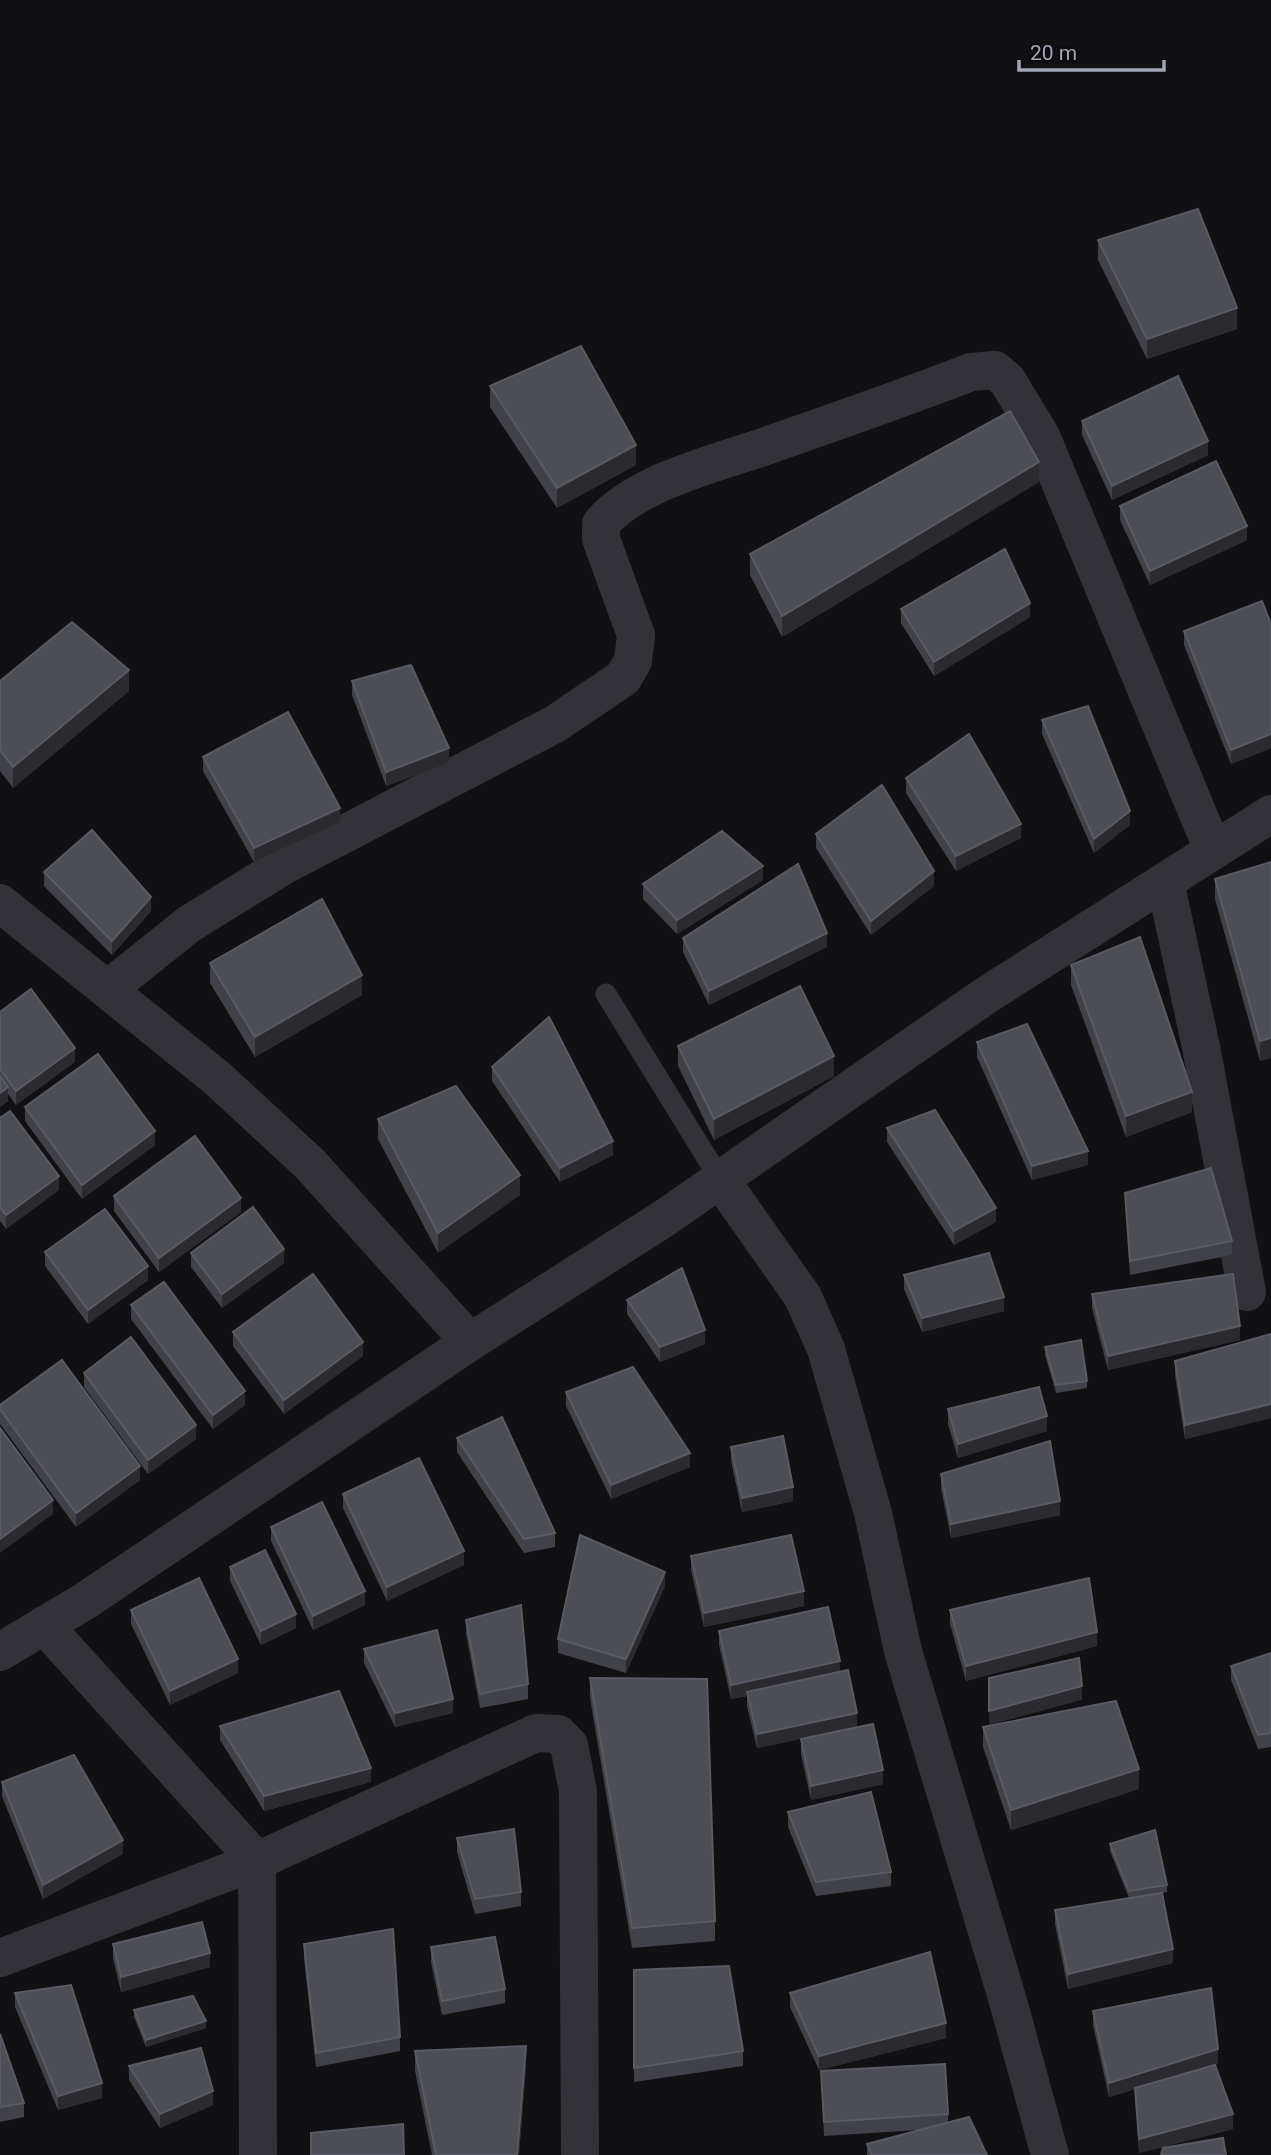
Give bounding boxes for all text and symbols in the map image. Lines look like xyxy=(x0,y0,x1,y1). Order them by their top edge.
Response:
scale bar xyxy=(1019,28,1164,72)
text: 20 m xyxy=(1030,41,1077,65)

